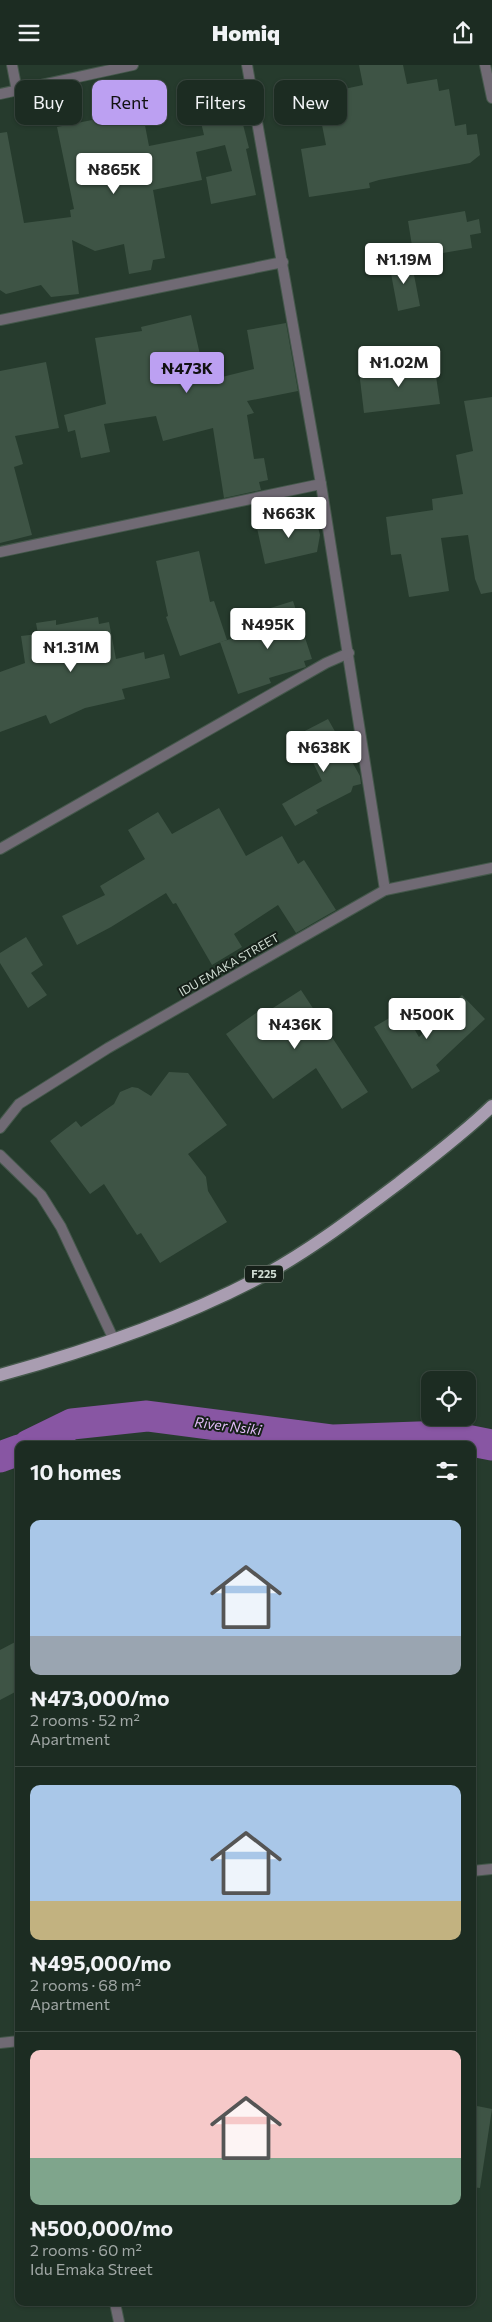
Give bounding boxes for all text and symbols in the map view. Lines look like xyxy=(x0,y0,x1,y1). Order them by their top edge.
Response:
icon: menu xyxy=(15,19,43,47)
text: Homiq xyxy=(212,19,280,46)
icon: share xyxy=(449,19,477,47)
chip: Buy xyxy=(15,80,82,125)
chip: Rent xyxy=(92,80,167,125)
chip: Filters xyxy=(177,80,264,125)
chip: New xyxy=(274,80,347,125)
pin: ₦865K xyxy=(79,153,149,195)
text: ₦865K xyxy=(87,159,141,178)
pin: ₦1.19M xyxy=(363,243,445,285)
text: ₦1.19M xyxy=(376,249,432,268)
pin: ₦1.02M xyxy=(358,345,440,388)
pin: ₦473K xyxy=(152,351,222,394)
text: ₦1.02M xyxy=(369,352,429,371)
text: ₦473K xyxy=(161,358,213,377)
pin: ₦663K xyxy=(254,497,324,539)
text: ₦663K xyxy=(262,503,316,522)
pin: ₦495K xyxy=(233,607,303,650)
text: ₦495K xyxy=(241,614,295,633)
pin: ₦1.31M xyxy=(30,631,112,673)
text: ₦1.31M xyxy=(43,637,99,656)
pin: ₦638K xyxy=(289,731,359,773)
text: ₦638K xyxy=(297,737,351,756)
street label: IDU EMAKA STREET xyxy=(176,930,281,999)
pin: ₦500K xyxy=(392,997,462,1040)
text: ₦500K xyxy=(400,1004,454,1023)
pin: ₦436K xyxy=(260,1007,330,1050)
text: ₦436K xyxy=(268,1014,322,1033)
road number: F225 xyxy=(245,1265,283,1283)
map controls xyxy=(421,1371,476,1426)
button: locate xyxy=(421,1371,476,1426)
water label: River Nsiki xyxy=(194,1413,263,1438)
icon: filters xyxy=(433,1457,461,1485)
text: 10 homes xyxy=(30,1459,121,1484)
icon: home xyxy=(201,1552,291,1642)
text: ₦473,000/mo xyxy=(30,1685,169,1710)
text: 2 rooms · 52 m² xyxy=(30,1710,140,1729)
text: Apartment xyxy=(30,1729,110,1748)
icon: home xyxy=(201,1818,291,1908)
text: ₦495,000/mo xyxy=(30,1950,171,1975)
text: 2 rooms · 68 m² xyxy=(30,1975,141,1994)
text: Apartment xyxy=(30,1994,110,2013)
icon: home xyxy=(201,2083,291,2173)
text: ₦500,000/mo xyxy=(30,2215,173,2240)
text: 2 rooms · 60 m² xyxy=(30,2240,142,2259)
text: Idu Emaka Street xyxy=(30,2259,153,2278)

